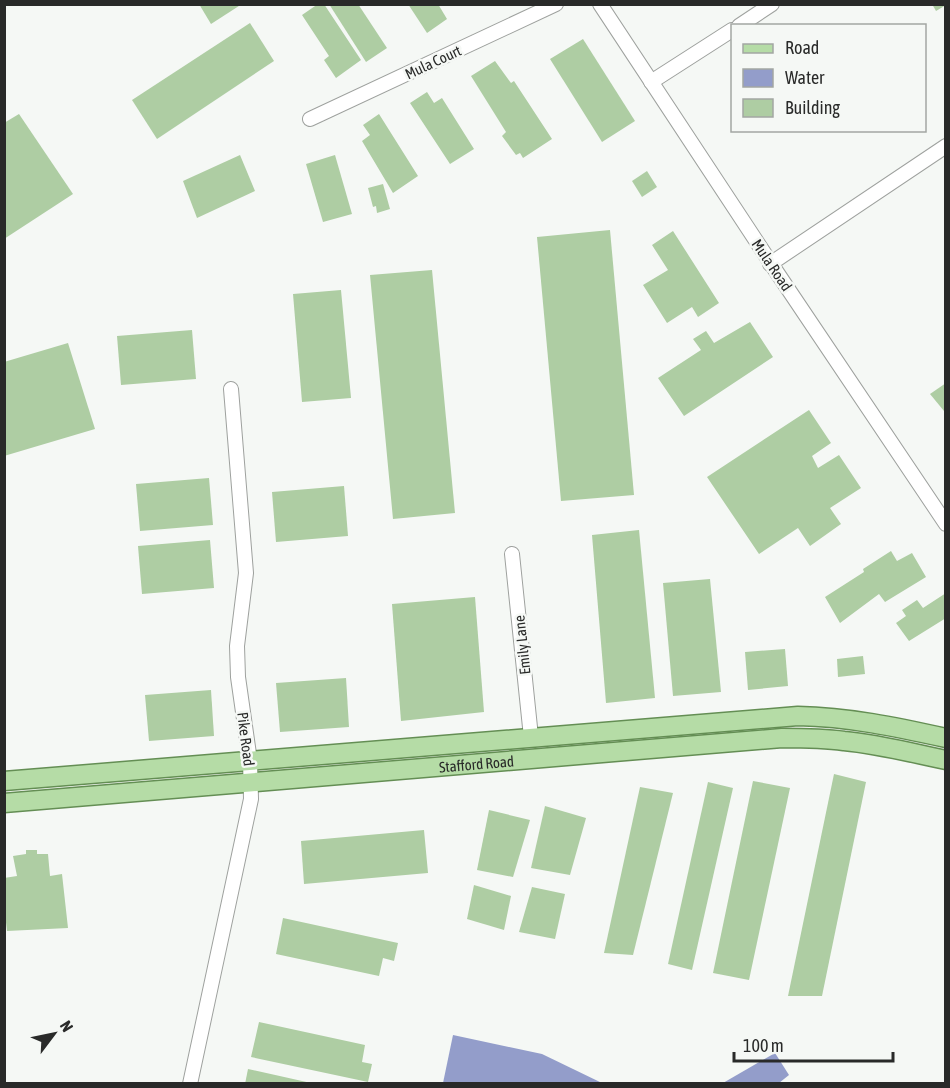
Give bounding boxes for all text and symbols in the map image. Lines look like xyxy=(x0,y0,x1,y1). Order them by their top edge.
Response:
legend xyxy=(731,24,926,132)
text: Road xyxy=(785,37,819,58)
street label: Mula Court xyxy=(402,42,464,82)
text: Water xyxy=(785,67,825,88)
text: Building xyxy=(785,97,840,118)
street label: Mula Road xyxy=(748,236,796,294)
street label: Emily Lane xyxy=(510,614,534,676)
street label: Pike Road xyxy=(234,711,258,767)
street label: Stafford Road xyxy=(438,752,515,775)
north arrow xyxy=(24,1004,84,1064)
text: N xyxy=(57,1017,77,1035)
scale bar xyxy=(734,1025,893,1063)
text: 100 m xyxy=(743,1035,784,1056)

